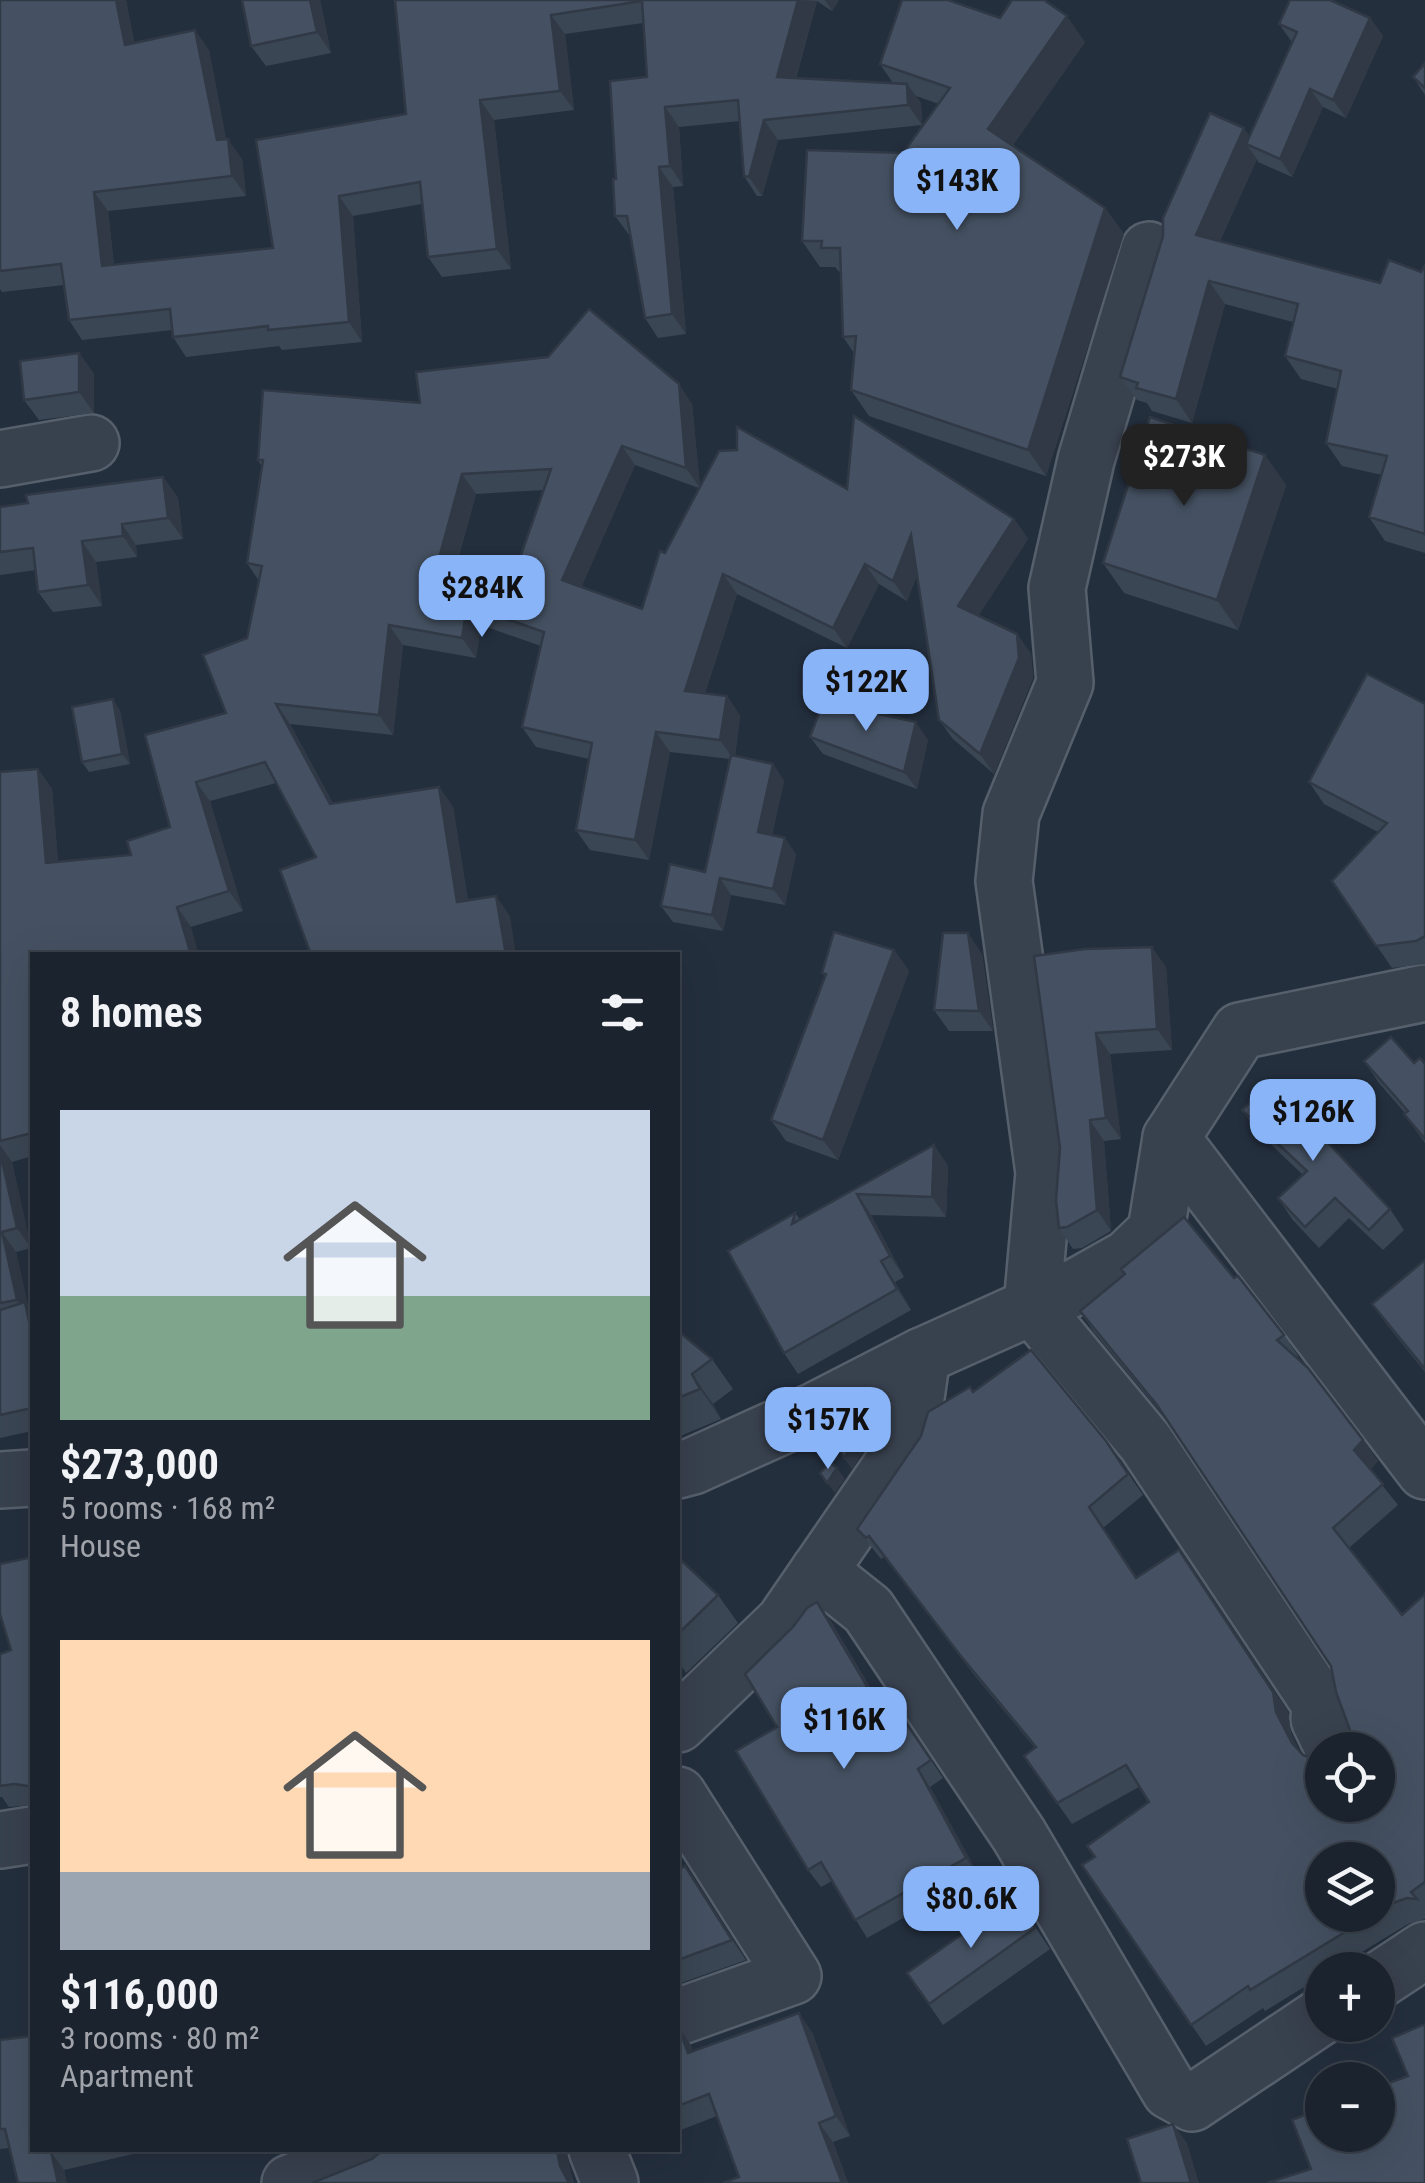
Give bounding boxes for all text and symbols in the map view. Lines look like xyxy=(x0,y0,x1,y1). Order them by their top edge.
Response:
pin: $143K xyxy=(887,148,1027,233)
text: $143K xyxy=(916,161,998,199)
pin: $273K xyxy=(1114,424,1254,509)
text: $273K xyxy=(1143,437,1225,475)
pin: $284K xyxy=(412,555,552,640)
text: $284K xyxy=(441,568,523,606)
pin: $122K xyxy=(796,649,936,734)
text: $122K xyxy=(825,662,907,700)
icon: filters xyxy=(595,985,650,1040)
text: 8 homes xyxy=(60,988,203,1037)
pin: $126K xyxy=(1243,1079,1383,1164)
text: $126K xyxy=(1272,1092,1354,1130)
icon: home xyxy=(265,1175,445,1355)
pin: $157K xyxy=(758,1387,898,1472)
text: $157K xyxy=(787,1400,869,1438)
text: $273,000 xyxy=(60,1440,219,1489)
text: 5 rooms · 168 m² xyxy=(60,1489,275,1527)
text: House xyxy=(60,1527,141,1565)
pin: $116K xyxy=(774,1687,914,1772)
text: $116K xyxy=(803,1700,885,1738)
icon: home xyxy=(265,1705,445,1885)
map controls xyxy=(1305,1732,1395,2152)
button: locate xyxy=(1305,1732,1395,1822)
button: layers xyxy=(1305,1842,1395,1932)
pin: $80.6K xyxy=(890,1866,1052,1951)
text: $80.6K xyxy=(925,1879,1017,1917)
button: + xyxy=(1305,1952,1395,2042)
text: $116,000 xyxy=(60,1970,219,2019)
text: 3 rooms · 80 m² xyxy=(60,2019,259,2057)
text: Apartment xyxy=(60,2057,194,2095)
button: − xyxy=(1305,2062,1395,2152)

